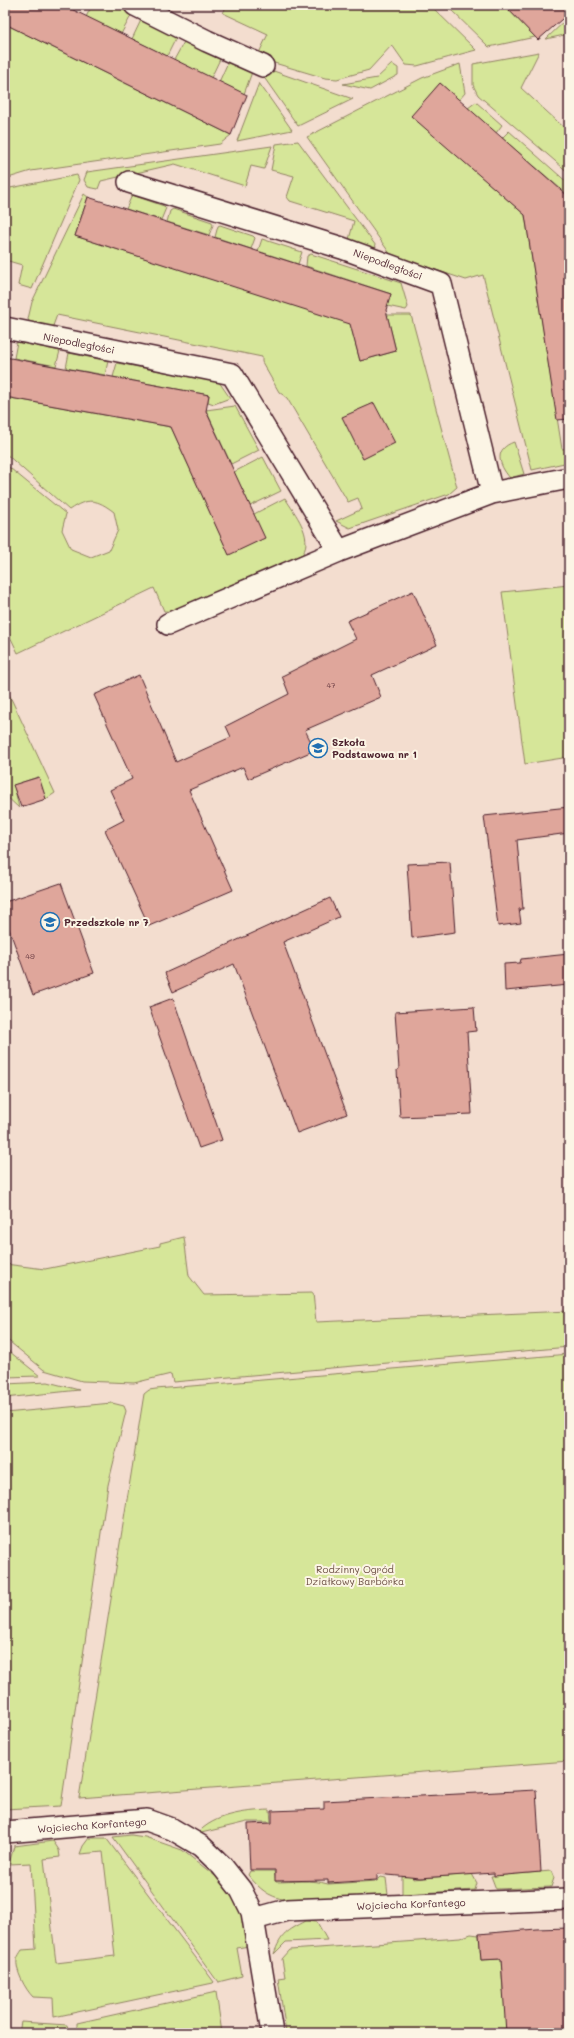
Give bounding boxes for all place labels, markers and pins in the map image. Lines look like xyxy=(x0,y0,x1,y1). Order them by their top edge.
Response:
place label: Szkoła Podstawowa nr 1 xyxy=(332,735,417,761)
school or university icon: Szkoła Podstawowa nr 1 xyxy=(307,737,329,759)
school or university icon: Przedszkole nr 7 xyxy=(39,911,61,933)
place label: Przedszkole nr 7 xyxy=(64,915,149,929)

